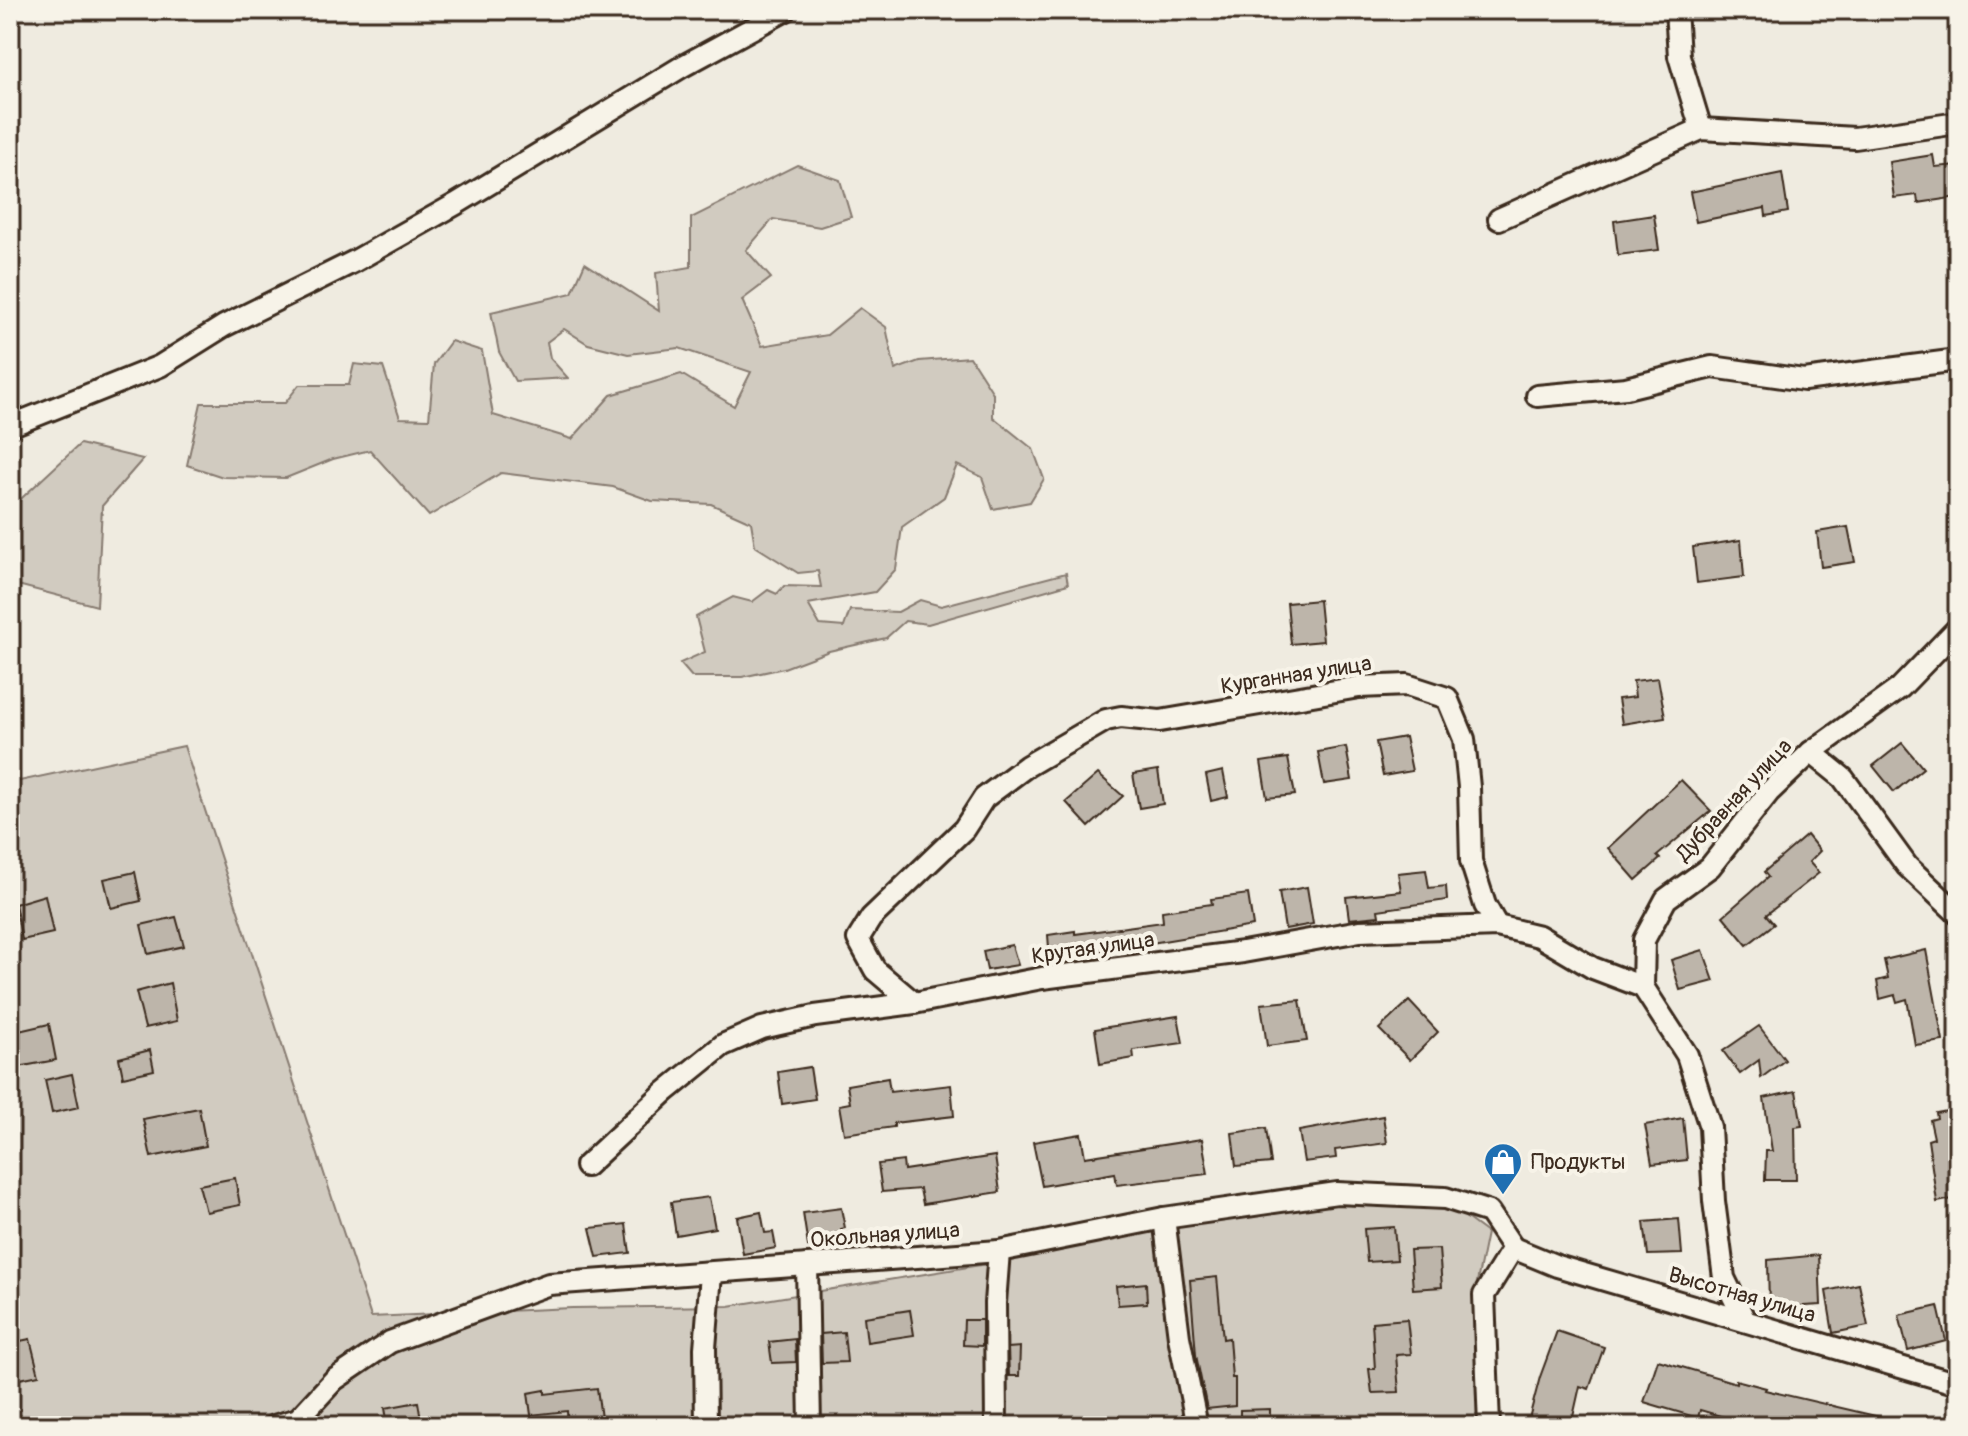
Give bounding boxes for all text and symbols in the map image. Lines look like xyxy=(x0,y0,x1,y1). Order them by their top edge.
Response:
street label: Курганная улица xyxy=(1219,649,1373,701)
street label: Дубравная улица xyxy=(1669,733,1798,868)
street label: Крутая улица xyxy=(1030,926,1156,970)
shop icon: Продукты xyxy=(1482,1141,1524,1196)
place label: Продукты xyxy=(1531,1148,1626,1176)
street label: Окольная улица xyxy=(809,1216,961,1254)
street label: Высотная улица xyxy=(1665,1261,1819,1329)

